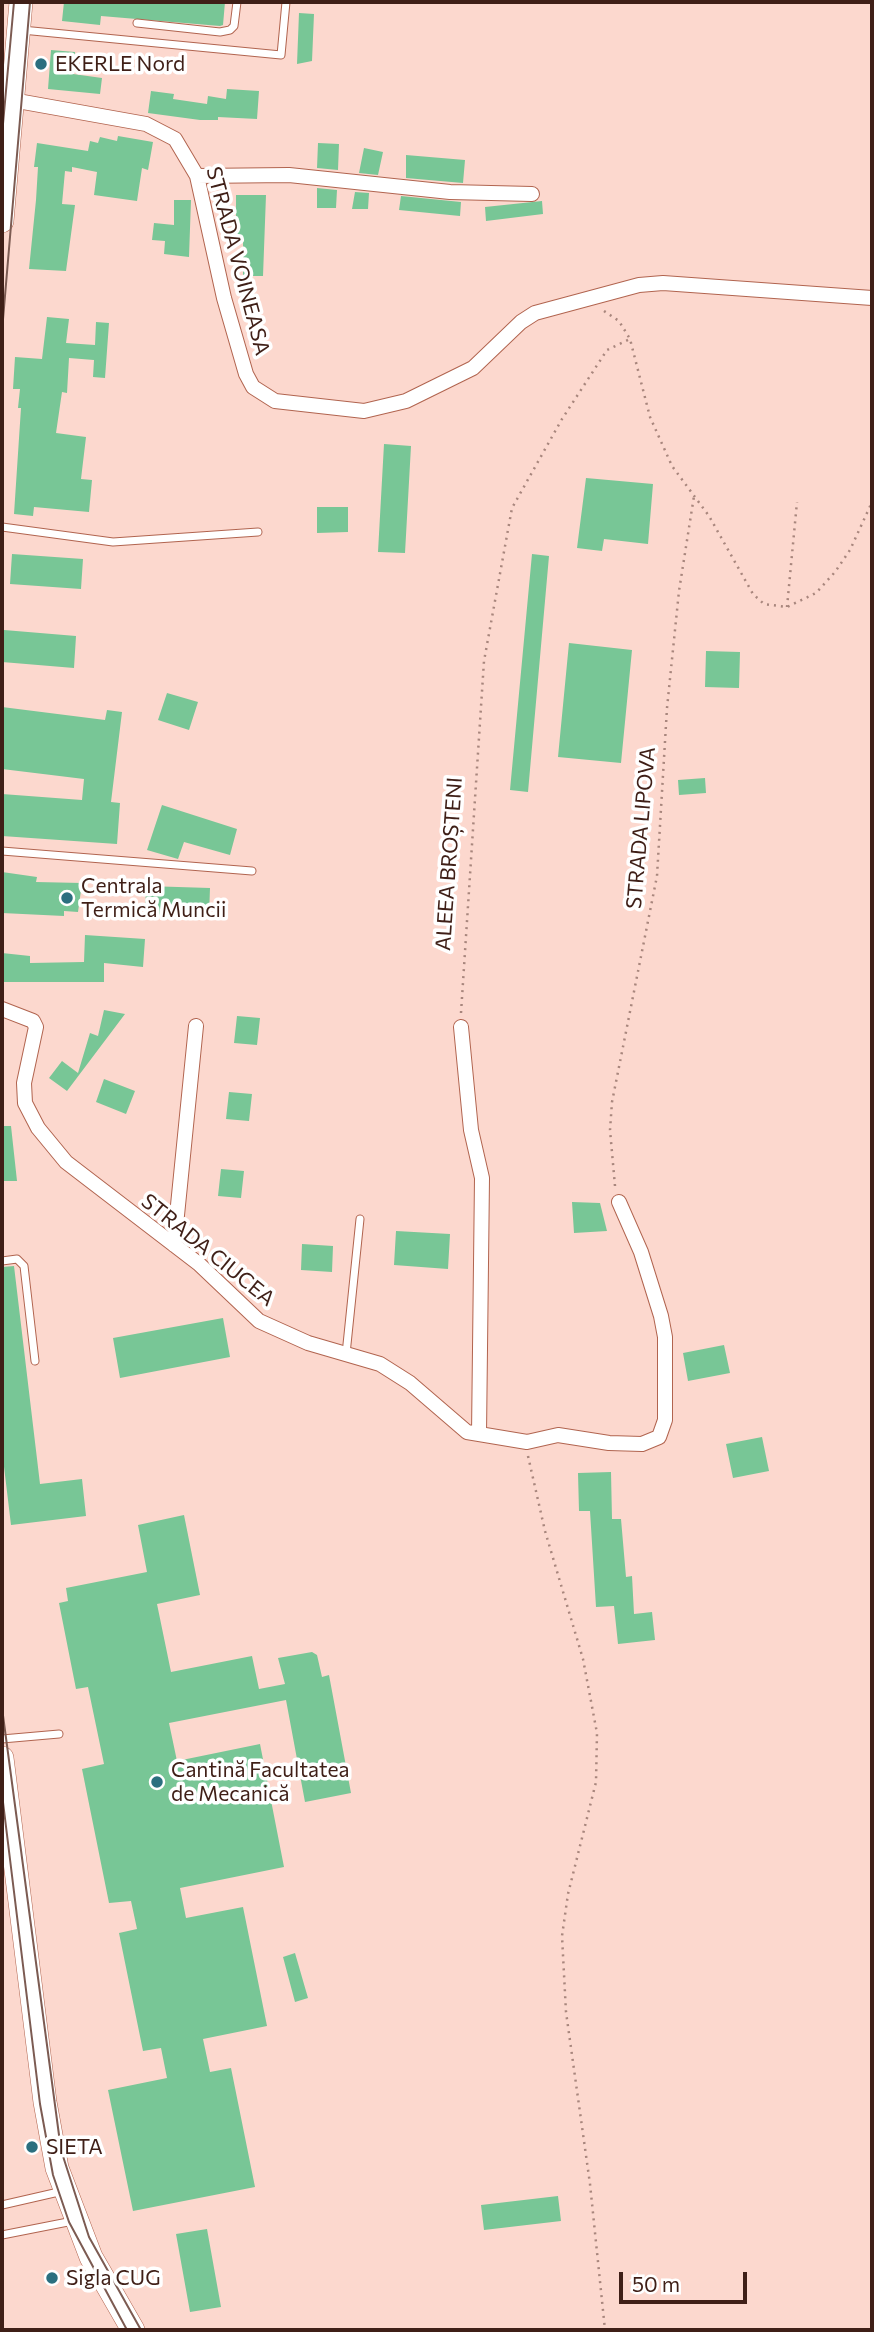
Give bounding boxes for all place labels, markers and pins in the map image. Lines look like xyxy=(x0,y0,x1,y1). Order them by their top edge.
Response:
place label: EKERLE Nord xyxy=(55,51,185,77)
marker: EKERLE Nord xyxy=(33,56,49,72)
place label: Centrala Termică Muncii xyxy=(81,873,226,923)
marker: Centrala Termică Muncii xyxy=(59,890,75,906)
place label: Cantină Facultatea de Mecanică xyxy=(171,1757,350,1807)
marker: Cantină Facultatea de Mecanică xyxy=(149,1774,165,1790)
place label: SIETA xyxy=(46,2134,103,2160)
marker: SIETA xyxy=(24,2139,40,2155)
place label: Sigla CUG xyxy=(66,2265,161,2291)
marker: Sigla CUG xyxy=(44,2270,60,2286)

